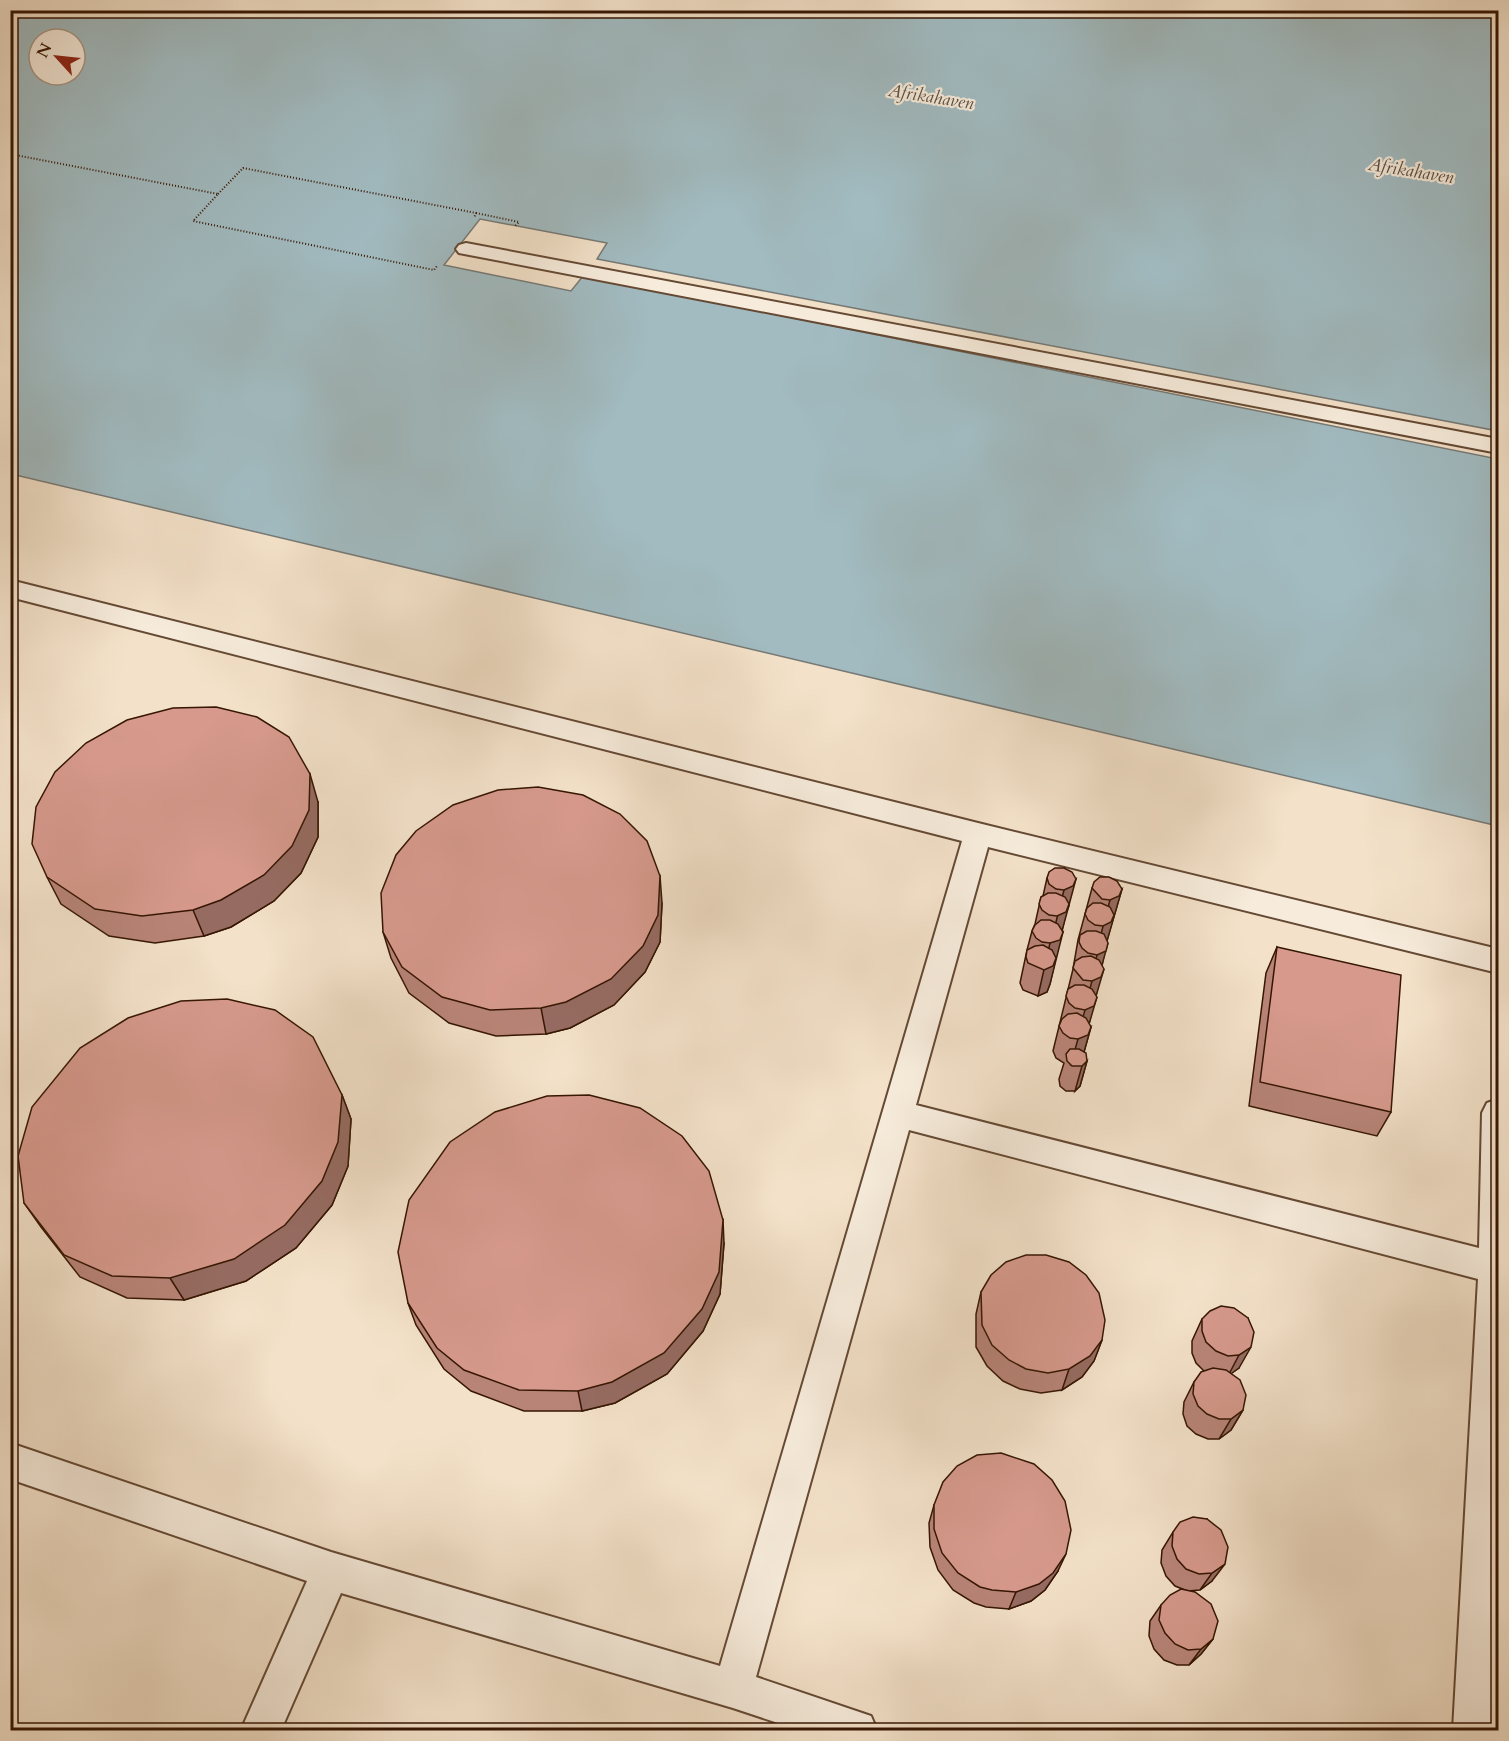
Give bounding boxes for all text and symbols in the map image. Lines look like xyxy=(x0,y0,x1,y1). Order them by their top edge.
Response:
north arrow xyxy=(27,27,87,87)
text: N xyxy=(32,39,58,62)
water label: Afrikahaven xyxy=(885,78,976,116)
water label: Afrikahaven xyxy=(1365,152,1456,190)

